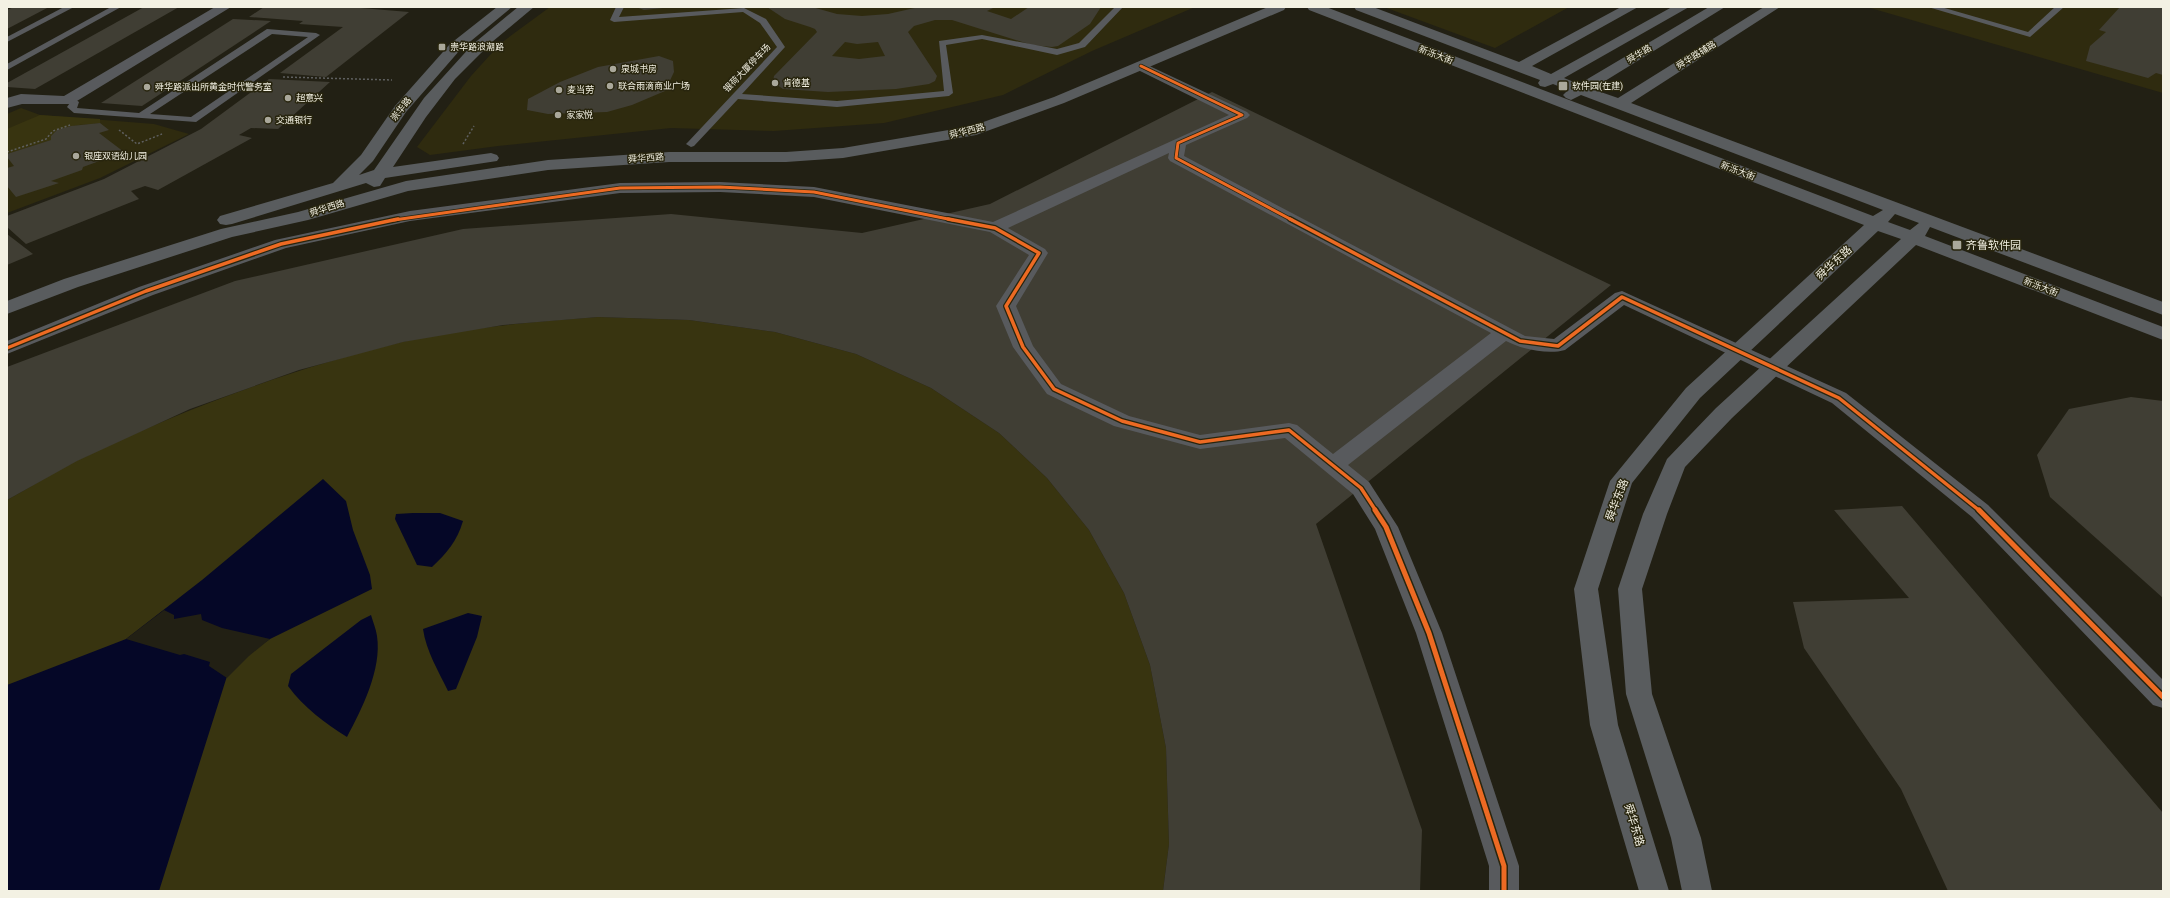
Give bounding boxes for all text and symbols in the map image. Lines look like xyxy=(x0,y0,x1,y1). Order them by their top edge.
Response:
street label: 舜华路辅路 xyxy=(1674,38,1718,71)
place label: 崇华路浪潮路 xyxy=(450,41,504,52)
marker: 崇华路浪潮路 xyxy=(437,42,447,52)
street label: 银荷大厦停车场 xyxy=(722,42,772,94)
street label: 舜华路 xyxy=(1624,42,1653,65)
street label: 新泺大街 xyxy=(1417,44,1455,66)
marker: 泉城书房 xyxy=(608,64,618,74)
place label: 泉城书房 xyxy=(621,64,657,74)
place label: 肯德基 xyxy=(783,77,810,88)
marker: 肯德基 xyxy=(770,78,780,88)
marker: 软件园(在建) xyxy=(1557,80,1569,92)
place label: 软件园(在建) xyxy=(1572,80,1623,92)
place label: 舜华路派出所黄金时代警务室 xyxy=(155,81,272,92)
marker: 联合雨滴商业广场 xyxy=(605,81,615,91)
place label: 联合雨滴商业广场 xyxy=(618,81,690,91)
marker: 舜华路派出所黄金时代警务室 xyxy=(142,82,152,92)
marker: 麦当劳 xyxy=(554,85,564,95)
place label: 麦当劳 xyxy=(567,85,594,95)
marker: 超意兴 xyxy=(283,93,293,103)
place label: 超意兴 xyxy=(296,93,323,103)
street label: 崇华路 xyxy=(388,95,413,123)
marker: 家家悦 xyxy=(553,110,563,120)
place label: 家家悦 xyxy=(566,110,593,120)
marker: 交通银行 xyxy=(263,115,273,125)
place label: 交通银行 xyxy=(276,115,312,125)
street label: 舜华西路 xyxy=(948,121,986,140)
marker: 银座双语幼儿园 xyxy=(71,151,81,161)
place label: 银座双语幼儿园 xyxy=(84,151,147,161)
street label: 舜华西路 xyxy=(628,151,664,164)
street label: 新泺大街 xyxy=(1719,160,1757,182)
street label: 舜华西路 xyxy=(308,197,346,218)
marker: 齐鲁软件园 xyxy=(1951,239,1963,251)
place label: 齐鲁软件园 xyxy=(1966,239,2021,252)
street label: 舜华东路 xyxy=(1813,243,1855,283)
street label: 新泺大街 xyxy=(2022,276,2060,298)
street label: 舜华东路 xyxy=(1603,477,1631,523)
street label: 舜华东路 xyxy=(1621,802,1647,848)

